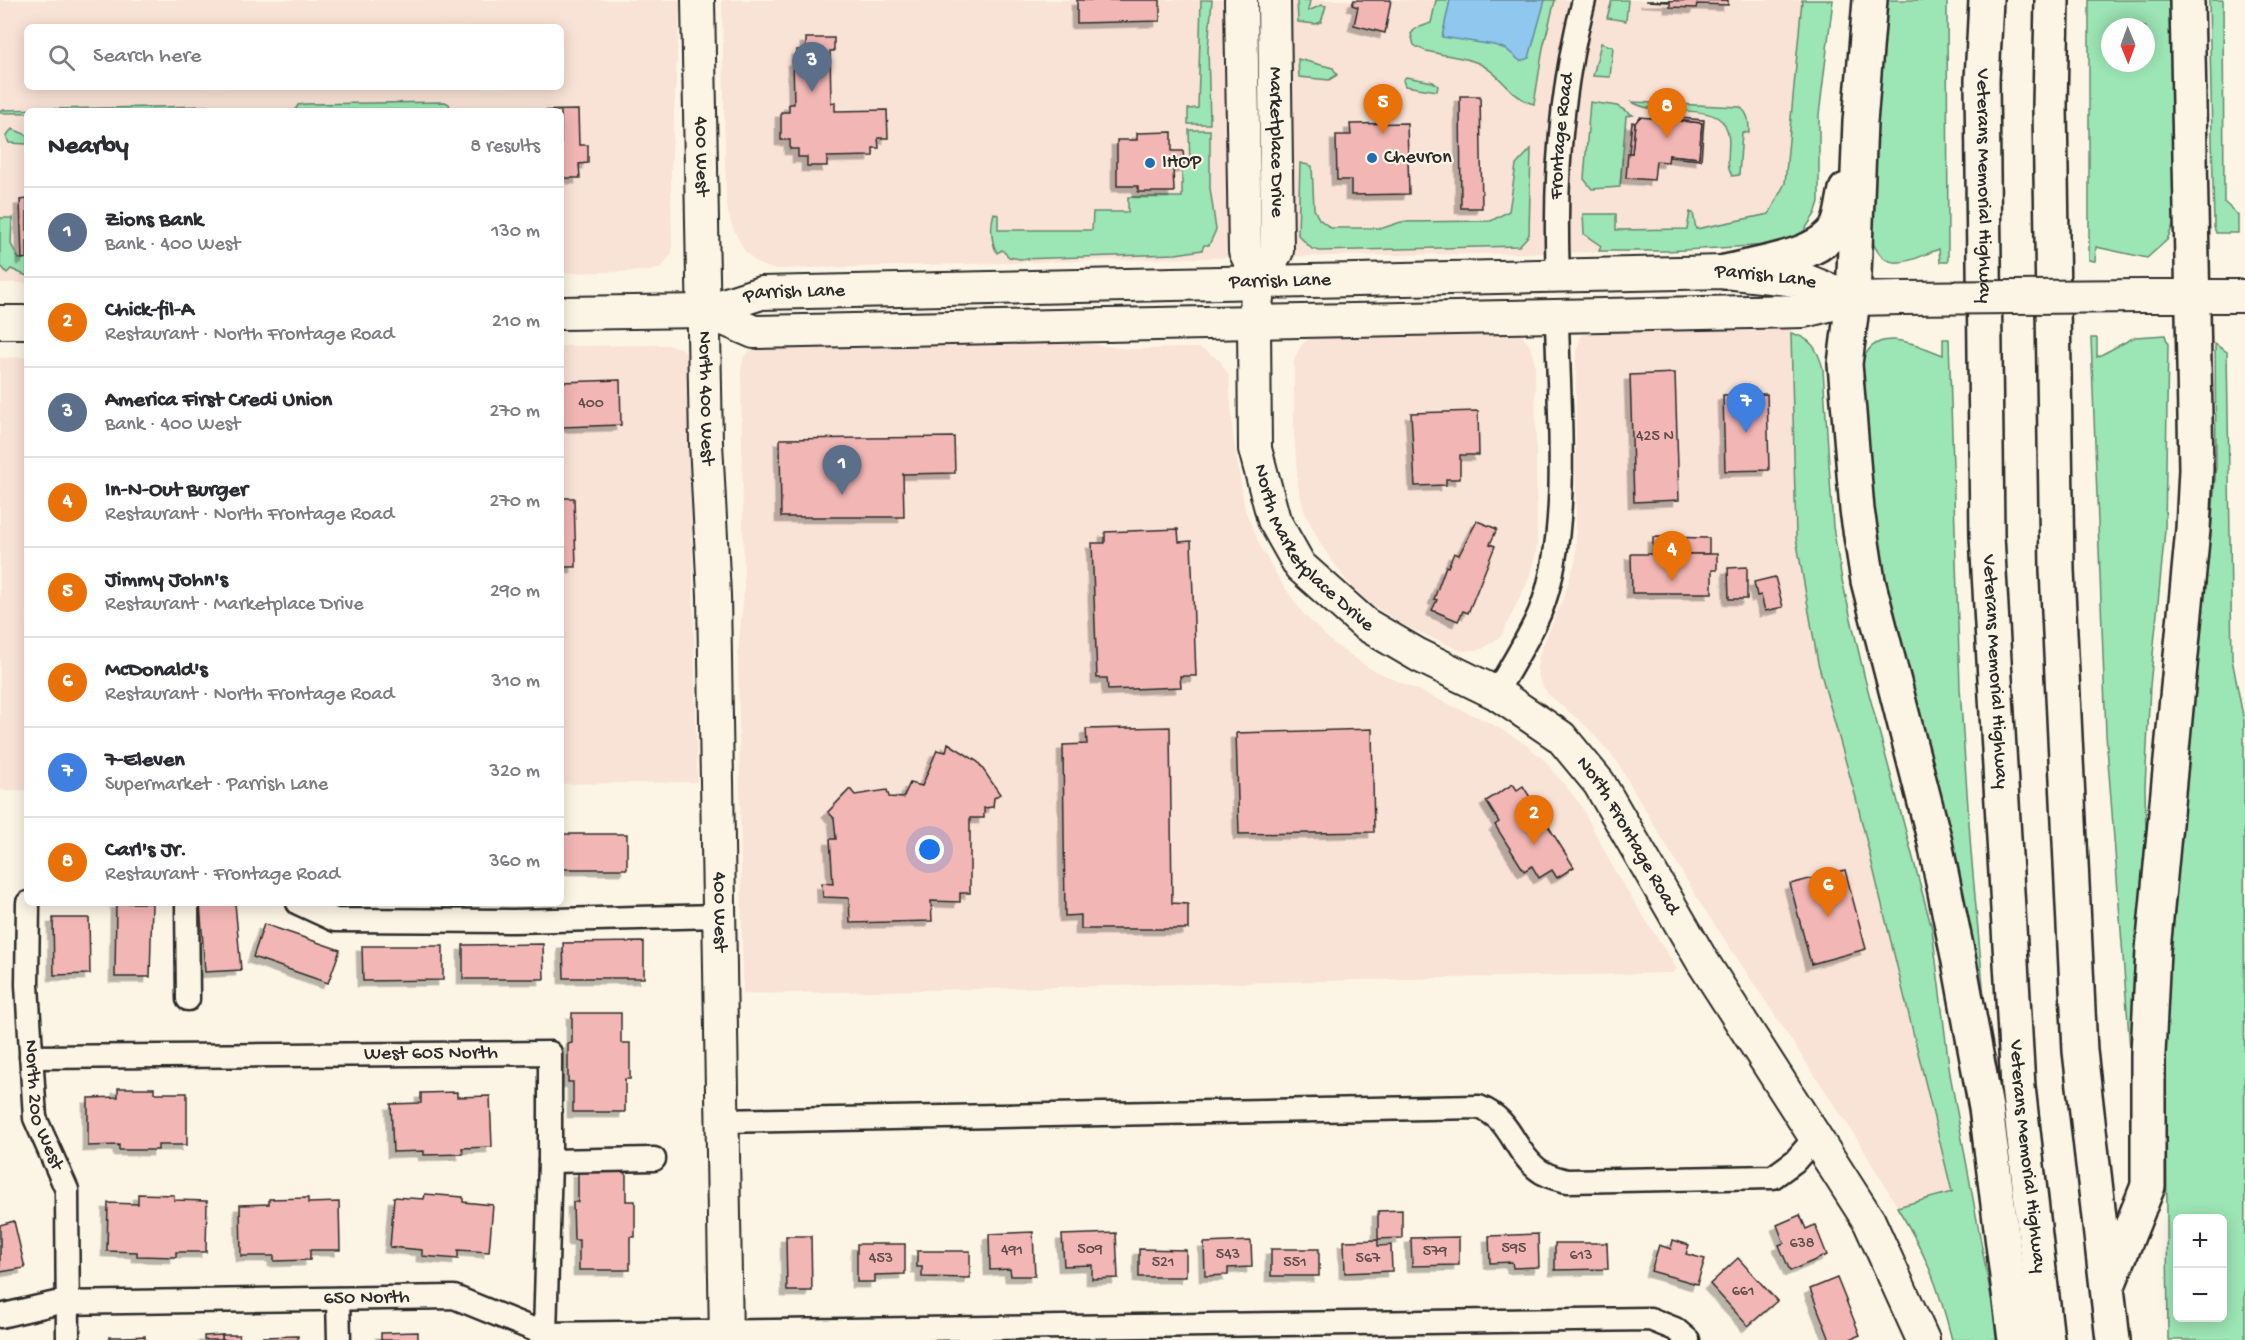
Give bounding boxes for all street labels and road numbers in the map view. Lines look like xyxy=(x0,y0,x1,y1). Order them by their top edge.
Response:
street label: Marketplace Drive xyxy=(1263,67,1288,218)
street label: Veterans Memorial Highway xyxy=(1970,67,1996,304)
street label: Frontage Road xyxy=(1546,69,1580,201)
street label: 400 West xyxy=(689,116,713,198)
street label: Parrish Lane xyxy=(1714,260,1821,295)
street label: Parrish Lane xyxy=(1228,269,1332,294)
street label: Parrish Lane xyxy=(740,280,846,310)
street label: North 400 West xyxy=(692,331,719,467)
street label: North Marketplace Drive xyxy=(1248,462,1378,638)
street label: Veterans Memorial Highway xyxy=(1977,553,2013,790)
street label: North Frontage Road xyxy=(1571,752,1685,921)
street label: 400 West xyxy=(707,872,731,954)
street label: Veterans Memorial Highway xyxy=(2004,1038,2051,1275)
street label: North 200 West xyxy=(19,1039,69,1175)
street label: West 605 North xyxy=(364,1042,498,1066)
street label: 650 North xyxy=(323,1286,410,1310)

